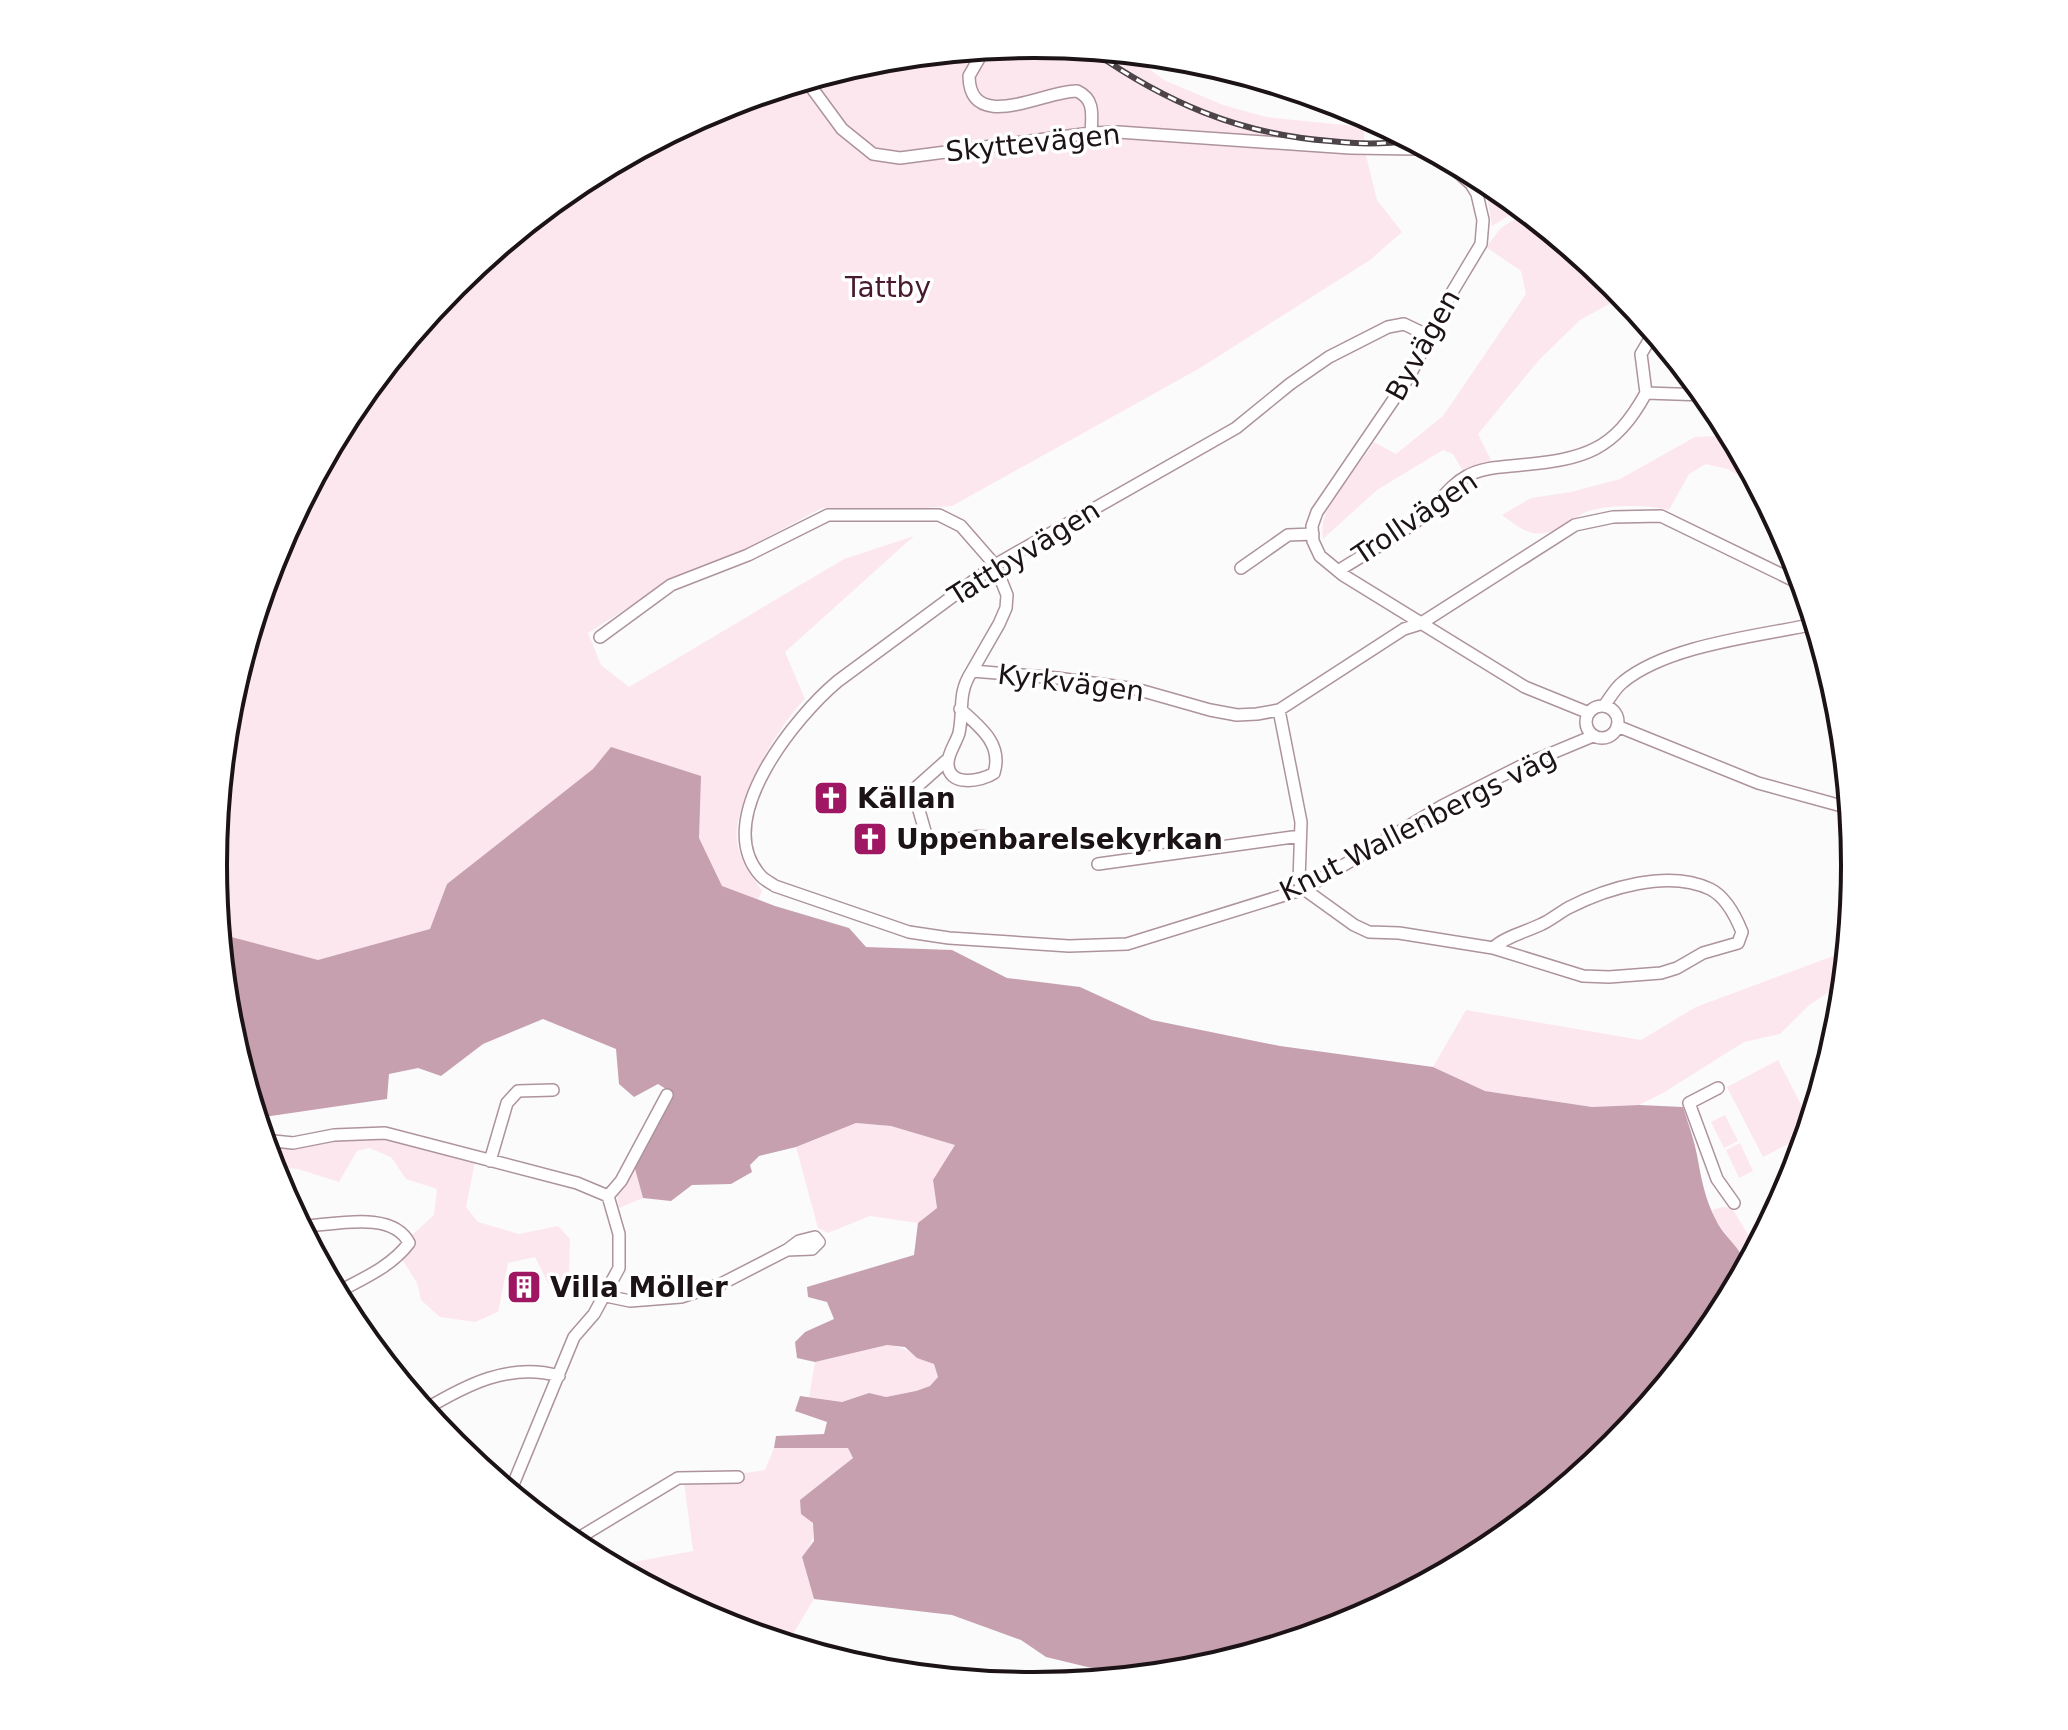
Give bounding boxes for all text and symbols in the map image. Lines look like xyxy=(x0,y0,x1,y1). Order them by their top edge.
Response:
street label: Skyttevägen xyxy=(944,117,1122,169)
park label: Tattby xyxy=(844,271,931,304)
street label: Byvägen xyxy=(1379,284,1467,406)
street label: Trollvägen xyxy=(1346,464,1484,572)
street label: Tattbyvägen xyxy=(941,493,1106,613)
street label: Kyrkvägen xyxy=(996,658,1146,708)
street label: Knut Wallenbergs väg xyxy=(1274,740,1562,908)
church icon: Källan xyxy=(812,779,850,817)
place label: Källan xyxy=(857,782,956,815)
church icon: Uppenbarelsekyrkan xyxy=(851,820,889,858)
place label: Uppenbarelsekyrkan xyxy=(896,823,1223,856)
building icon: Villa Möller xyxy=(505,1268,543,1306)
place label: Villa Möller xyxy=(550,1271,728,1304)

